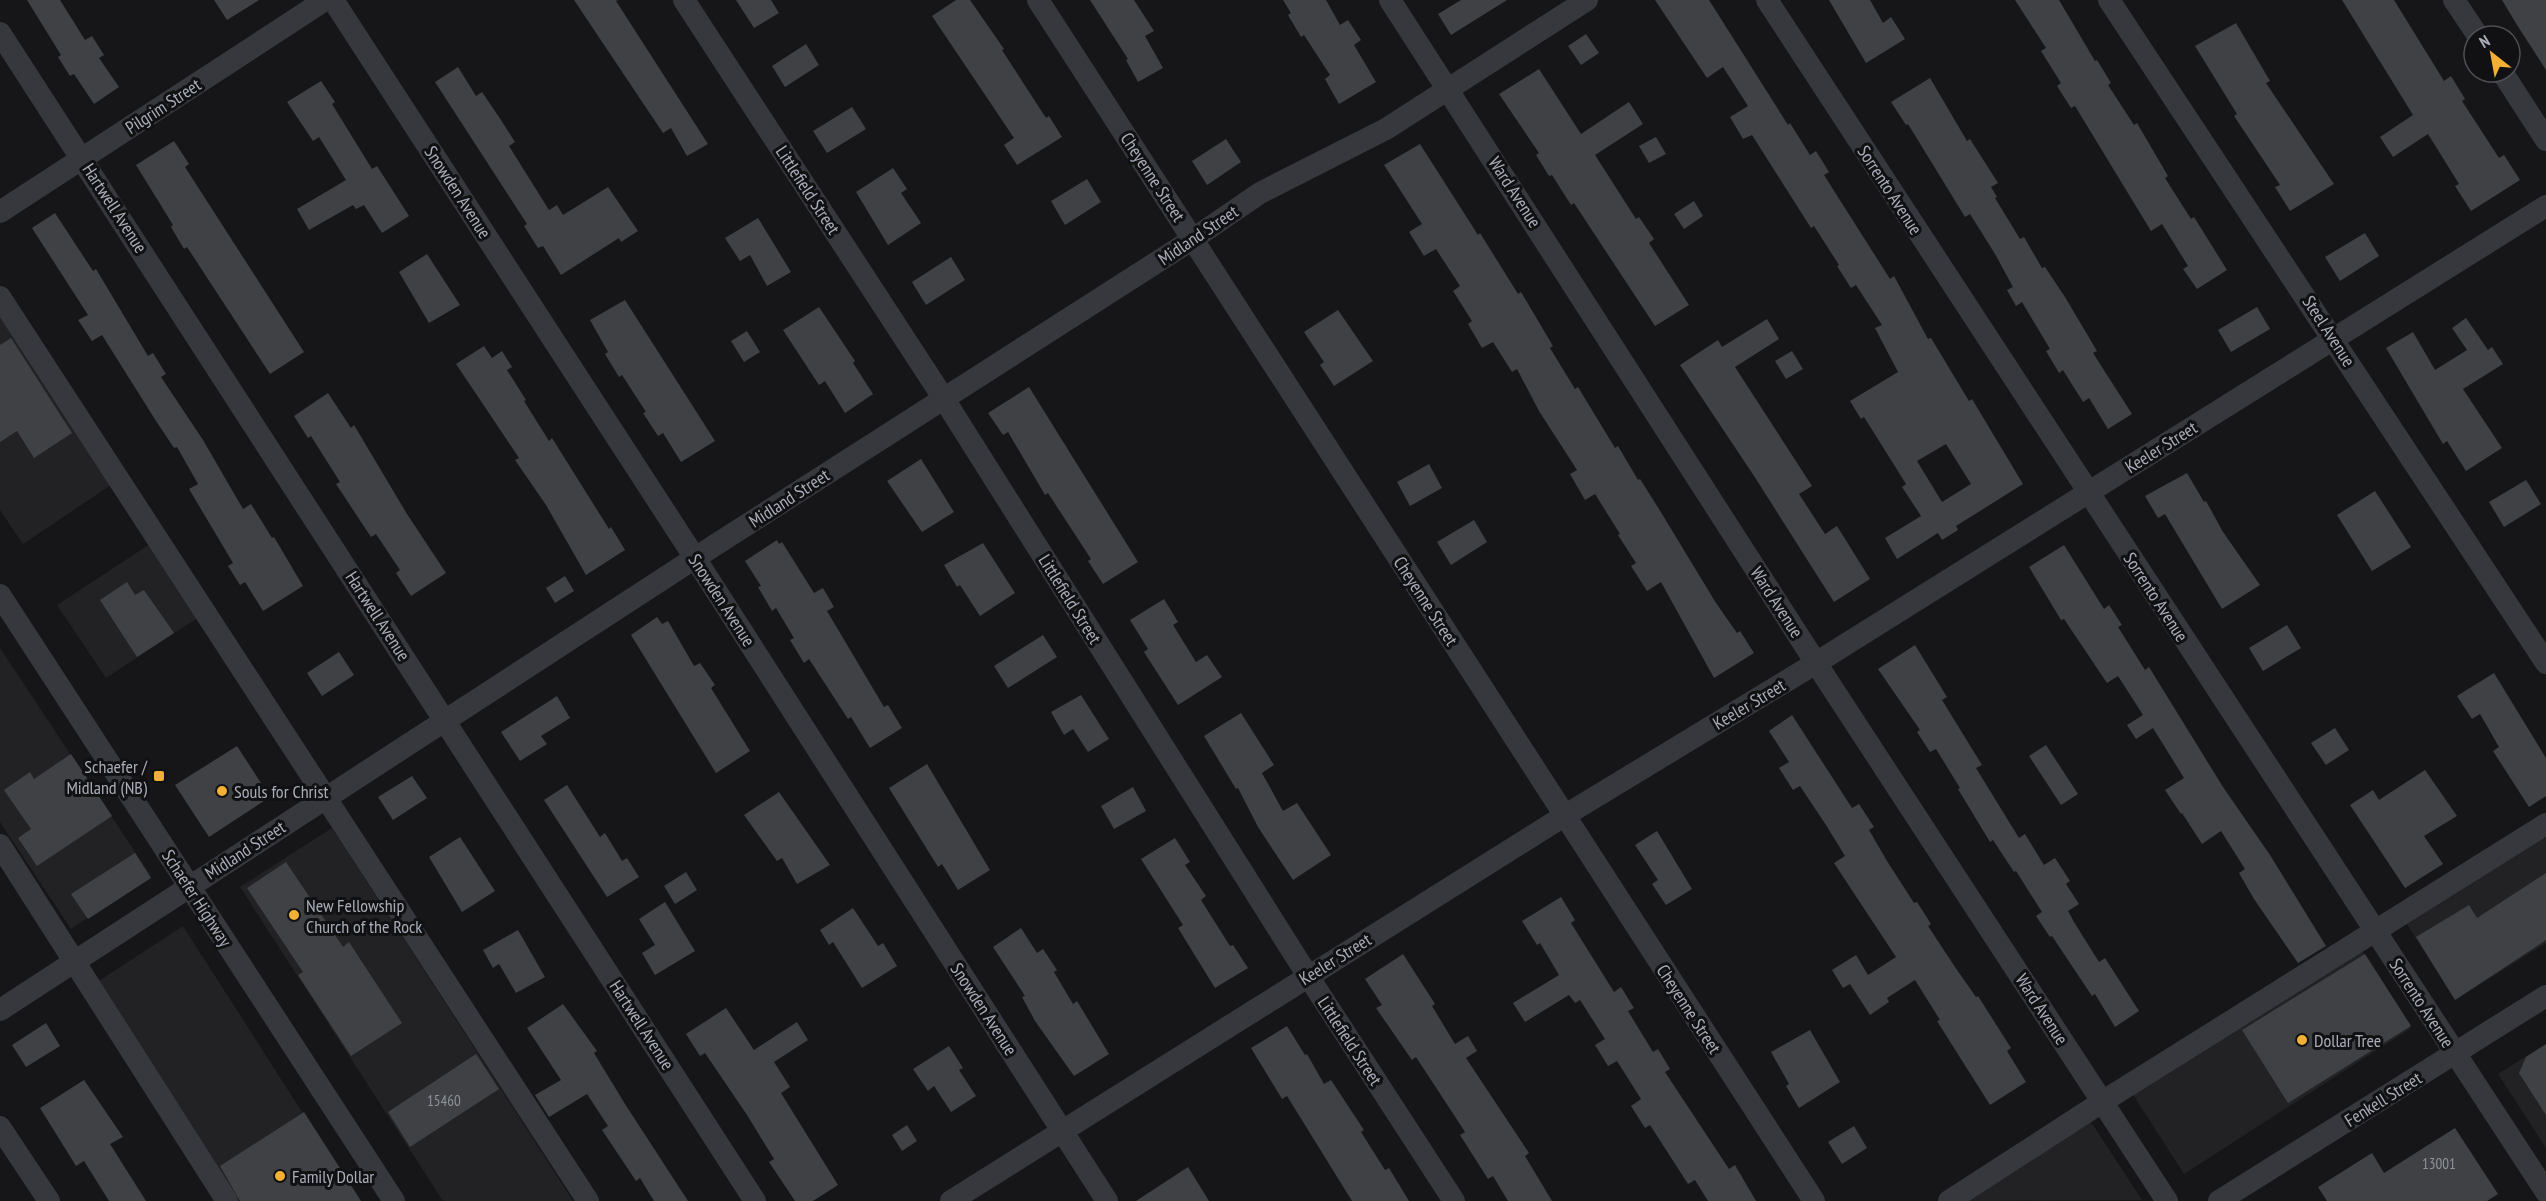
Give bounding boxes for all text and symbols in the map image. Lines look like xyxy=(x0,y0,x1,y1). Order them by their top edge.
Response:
north arrow xyxy=(2462,24,2522,84)
text: N xyxy=(2475,30,2493,52)
street label: Pilgrim Street xyxy=(121,73,205,139)
street label: Cheyenne Street xyxy=(1116,128,1190,226)
street label: Snowden Avenue xyxy=(420,141,496,243)
street label: Littlefield Street xyxy=(771,141,845,239)
street label: Sorrento Avenue xyxy=(1853,141,1927,239)
street label: Ward Avenue xyxy=(1483,152,1547,232)
street label: Hartwell Avenue xyxy=(77,159,153,257)
street label: Midland Street xyxy=(1154,200,1242,270)
street label: Steel Avenue xyxy=(2297,291,2361,371)
street label: Keeler Street xyxy=(2121,416,2201,478)
street label: Midland Street xyxy=(744,463,834,533)
street label: Sorrento Avenue xyxy=(2119,548,2193,646)
street label: Snowden Avenue xyxy=(684,549,760,651)
street label: Littlefield Street xyxy=(1033,550,1107,648)
street label: Cheyenne Street xyxy=(1389,552,1463,650)
street label: Ward Avenue xyxy=(1745,562,1809,642)
street label: Hartwell Avenue xyxy=(340,567,416,665)
street label: Keeler Street xyxy=(1709,673,1789,735)
place label: Schaefer / Midland (NB) xyxy=(66,755,148,799)
marker: Schaefer / Midland (NB) xyxy=(152,769,166,783)
place label: Souls for Christ xyxy=(234,780,328,803)
marker: Souls for Christ xyxy=(215,784,229,798)
street label: Midland Street xyxy=(200,815,290,885)
street label: Schaefer Highway xyxy=(157,845,237,951)
place label: New Fellowship Church of the Rock xyxy=(306,894,422,938)
marker: New Fellowship Church of the Rock xyxy=(287,908,301,922)
street label: Keeler Street xyxy=(1295,928,1375,990)
street label: Sorrento Avenue xyxy=(2385,954,2459,1052)
street label: Snowden Avenue xyxy=(946,958,1022,1060)
street label: Cheyenne Street xyxy=(1652,960,1726,1058)
street label: Ward Avenue xyxy=(2010,969,2074,1049)
street label: Hartwell Avenue xyxy=(604,976,680,1074)
street label: Littlefield Street xyxy=(1313,992,1387,1090)
place label: Dollar Tree xyxy=(2314,1029,2381,1052)
marker: Dollar Tree xyxy=(2295,1033,2309,1047)
street label: Fenkell Street xyxy=(2340,1066,2426,1132)
house number: 15460 xyxy=(427,1091,461,1110)
house number: 13001 xyxy=(2422,1154,2456,1173)
place label: Family Dollar xyxy=(292,1165,374,1188)
marker: Family Dollar xyxy=(273,1169,287,1183)

